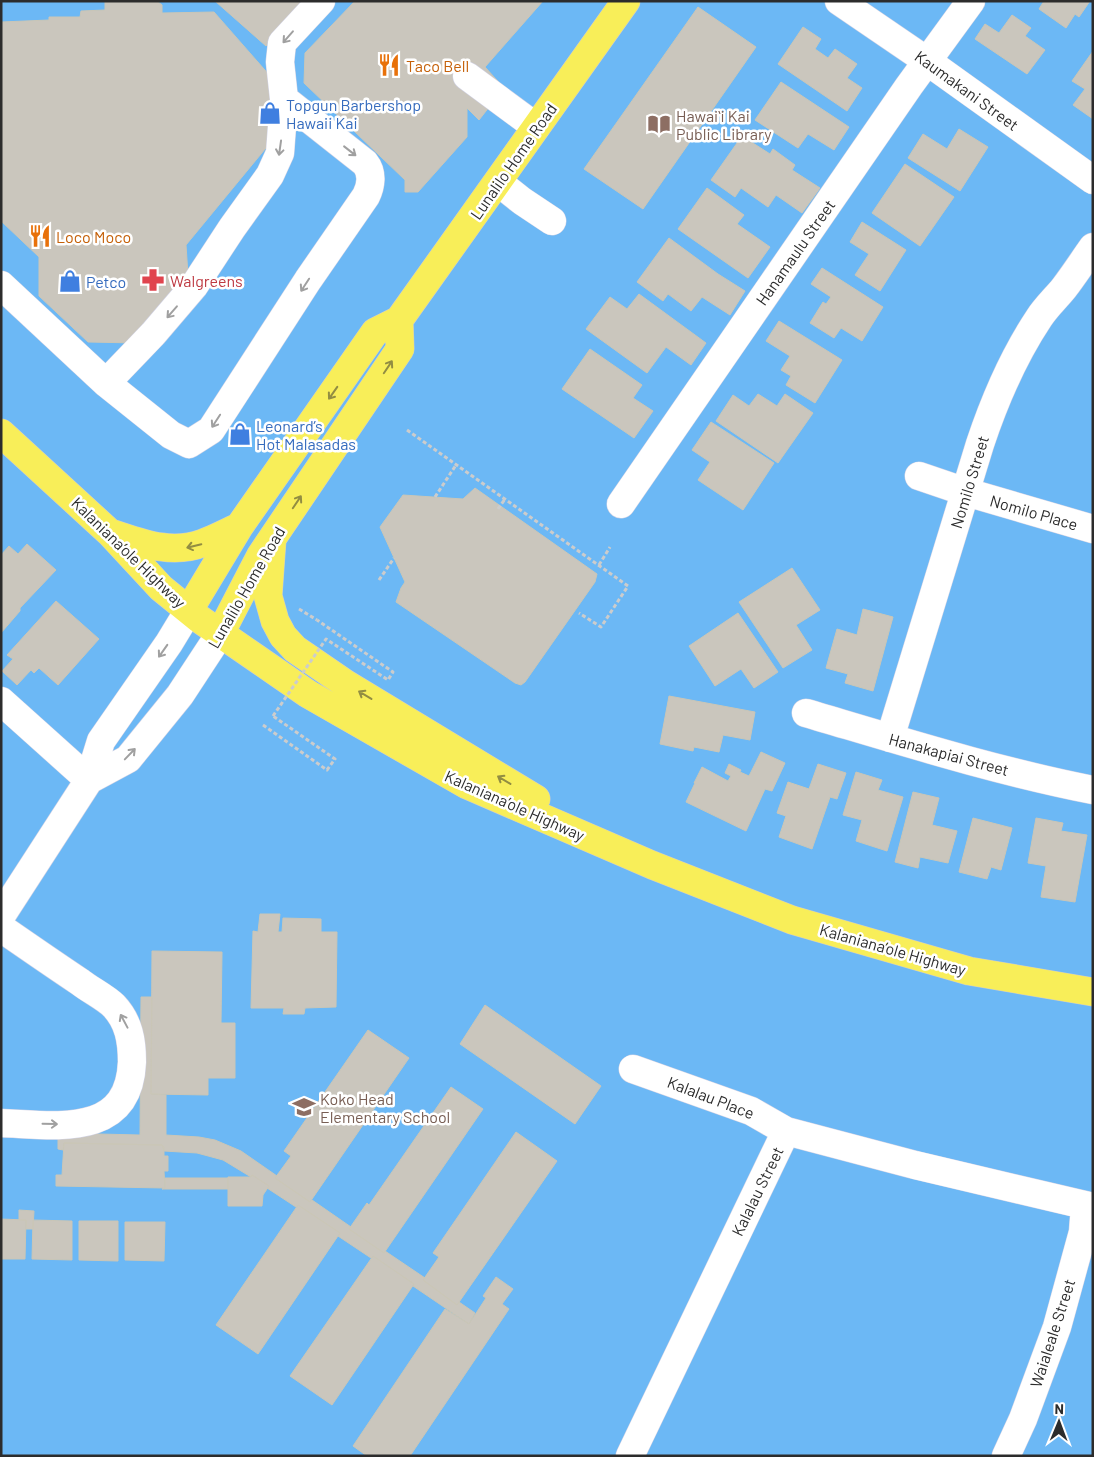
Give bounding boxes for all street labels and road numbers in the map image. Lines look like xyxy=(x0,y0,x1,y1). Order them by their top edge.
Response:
street label: Kaumakani Street xyxy=(911,46,1023,134)
street label: Lunalilo Home Road xyxy=(466,99,560,223)
street label: Hanamaulu Street xyxy=(751,196,839,308)
street label: Nomilo Street xyxy=(946,433,992,531)
street label: Nomilo Place xyxy=(988,490,1080,534)
street label: Kalaniana’ole Highway xyxy=(68,493,190,612)
street label: Lunalilo Home Road xyxy=(203,523,289,651)
street label: Hanakapiai Street xyxy=(887,729,1011,779)
street label: Kalaniana’ole Highway xyxy=(442,766,588,845)
street label: Kalaniana’ole Highway xyxy=(818,919,969,979)
street label: Kalalau Place xyxy=(665,1072,757,1122)
street label: Kalalau Street xyxy=(727,1143,787,1239)
street label: Waialeale Street xyxy=(1025,1276,1079,1390)

